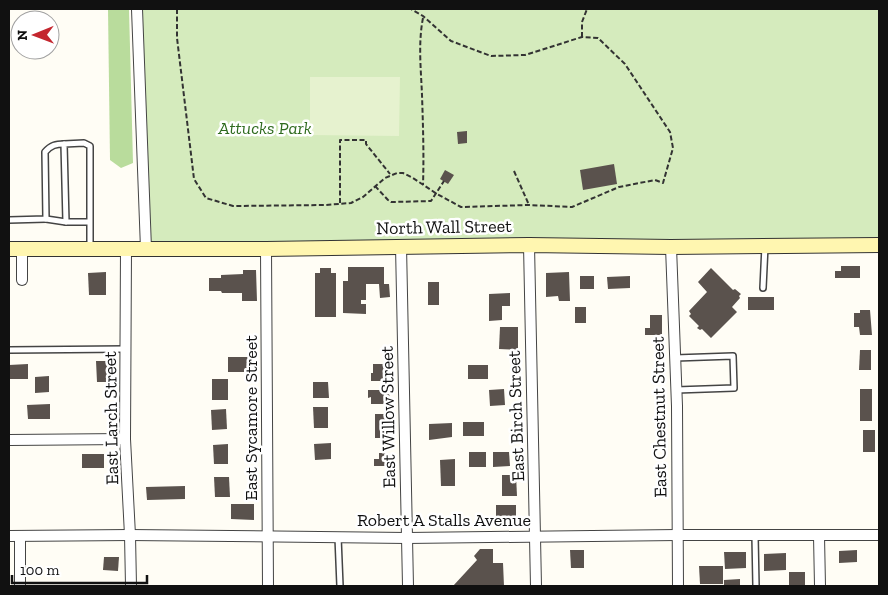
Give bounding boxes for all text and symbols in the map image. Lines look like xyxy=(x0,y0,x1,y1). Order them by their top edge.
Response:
north arrow xyxy=(10,10,60,60)
text: N xyxy=(14,29,31,41)
park label: Attucks Park xyxy=(217,117,312,139)
street label: North Wall Street xyxy=(376,215,512,239)
street label: East Sycamore Street xyxy=(240,335,262,501)
street label: East Chestnut Street xyxy=(647,336,671,498)
street label: East Willow Street xyxy=(376,345,400,488)
street label: East Birch Street xyxy=(503,350,529,482)
street label: East Larch Street xyxy=(99,351,123,485)
street label: Robert A Stalls Avenue xyxy=(357,509,531,531)
scale bar xyxy=(12,552,148,584)
text: 100 m xyxy=(20,561,59,579)

